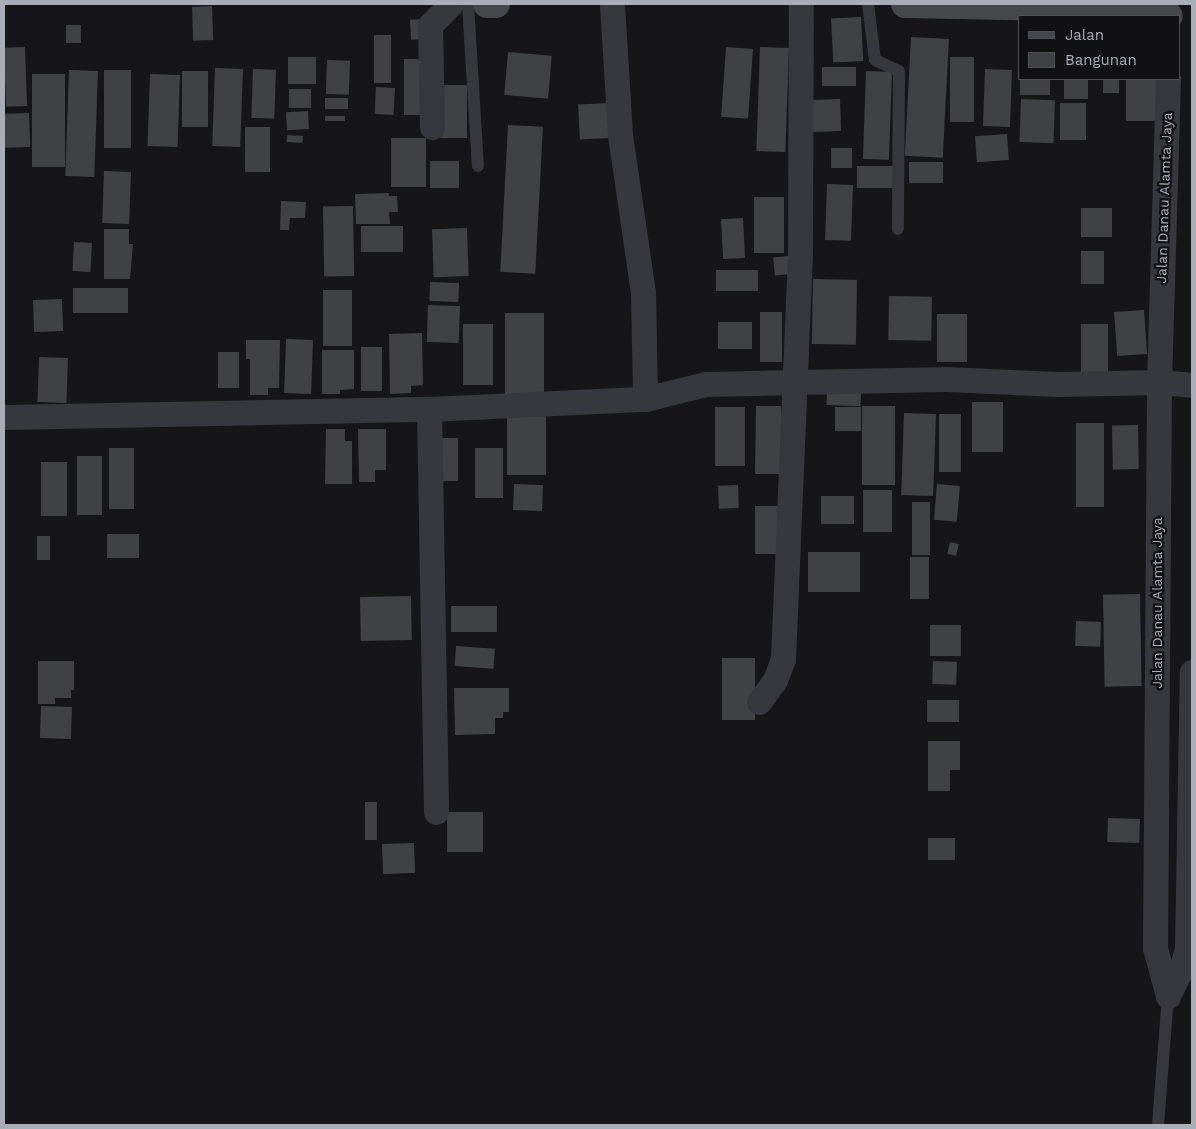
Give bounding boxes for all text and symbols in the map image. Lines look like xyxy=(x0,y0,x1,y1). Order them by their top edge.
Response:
legend xyxy=(1018,15,1181,80)
text: Jalan xyxy=(1065,26,1104,44)
text: Bangunan xyxy=(1065,51,1137,69)
street label: Jalan Danau Alamta Jaya xyxy=(1153,111,1175,285)
street label: Jalan Danau Alamta Jaya xyxy=(1149,517,1165,689)

